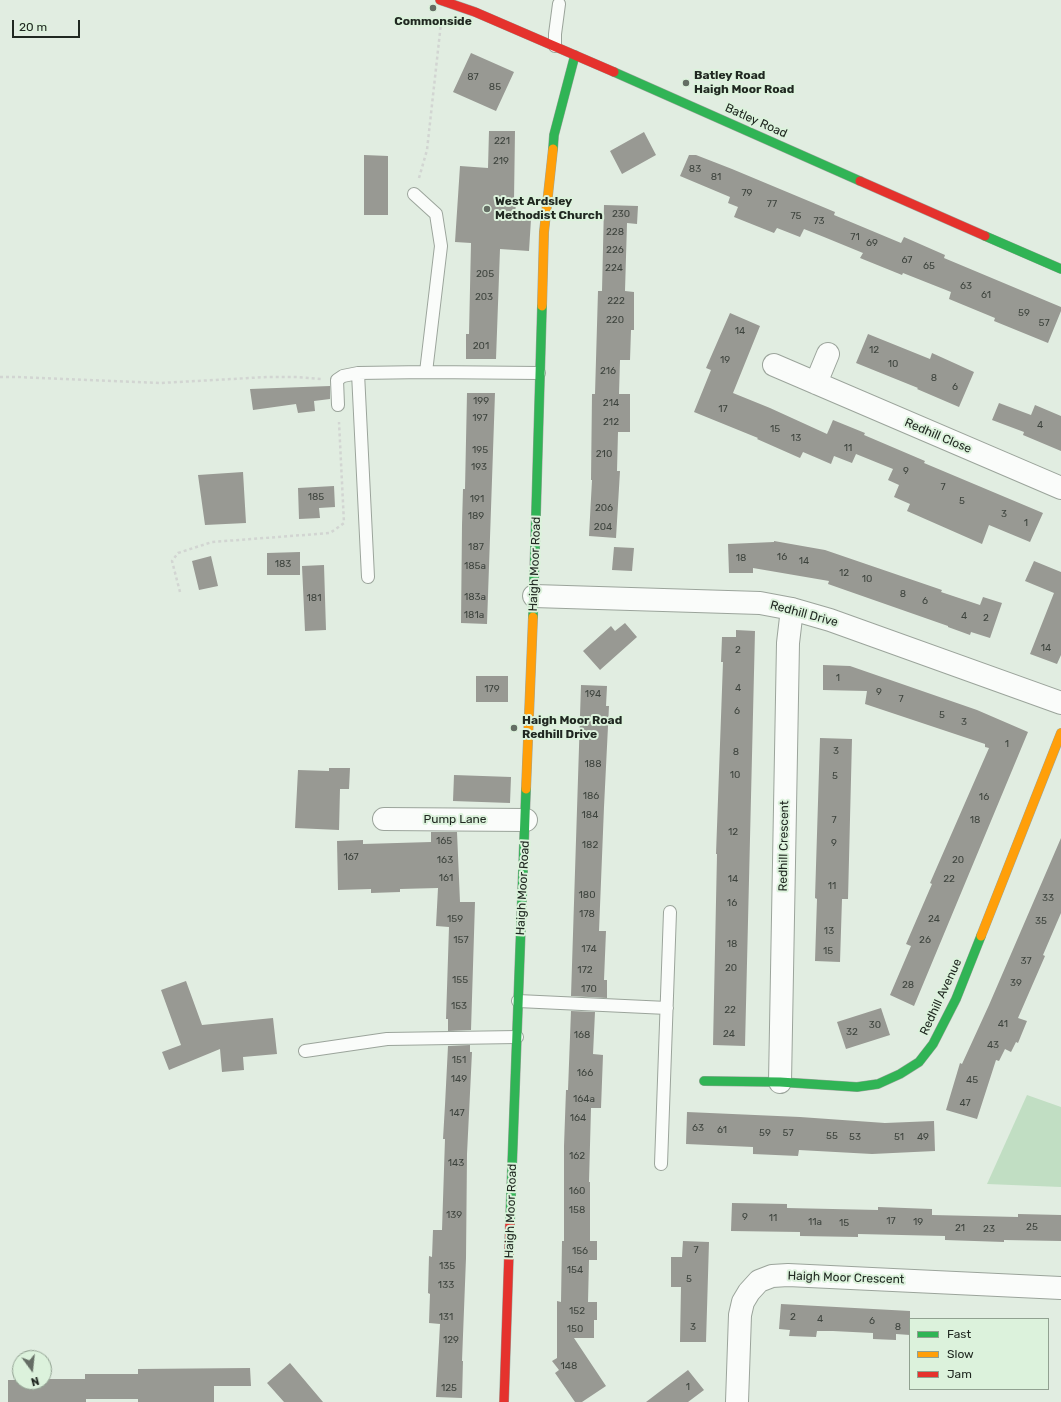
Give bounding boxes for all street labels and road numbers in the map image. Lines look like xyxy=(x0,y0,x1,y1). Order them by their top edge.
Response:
street label: Batley Road xyxy=(723,101,789,141)
street label: Redhill Close xyxy=(902,415,974,457)
street label: Haigh Moor Road xyxy=(526,516,544,612)
street label: Redhill Drive xyxy=(769,598,839,630)
street label: Redhill Crescent xyxy=(776,800,792,892)
street label: Pump Lane xyxy=(423,813,487,827)
street label: Haigh Moor Road xyxy=(513,840,533,936)
street label: Redhill Avenue xyxy=(917,956,965,1038)
street label: Haigh Moor Road xyxy=(502,1163,520,1259)
street label: Haigh Moor Crescent xyxy=(787,1269,905,1287)

